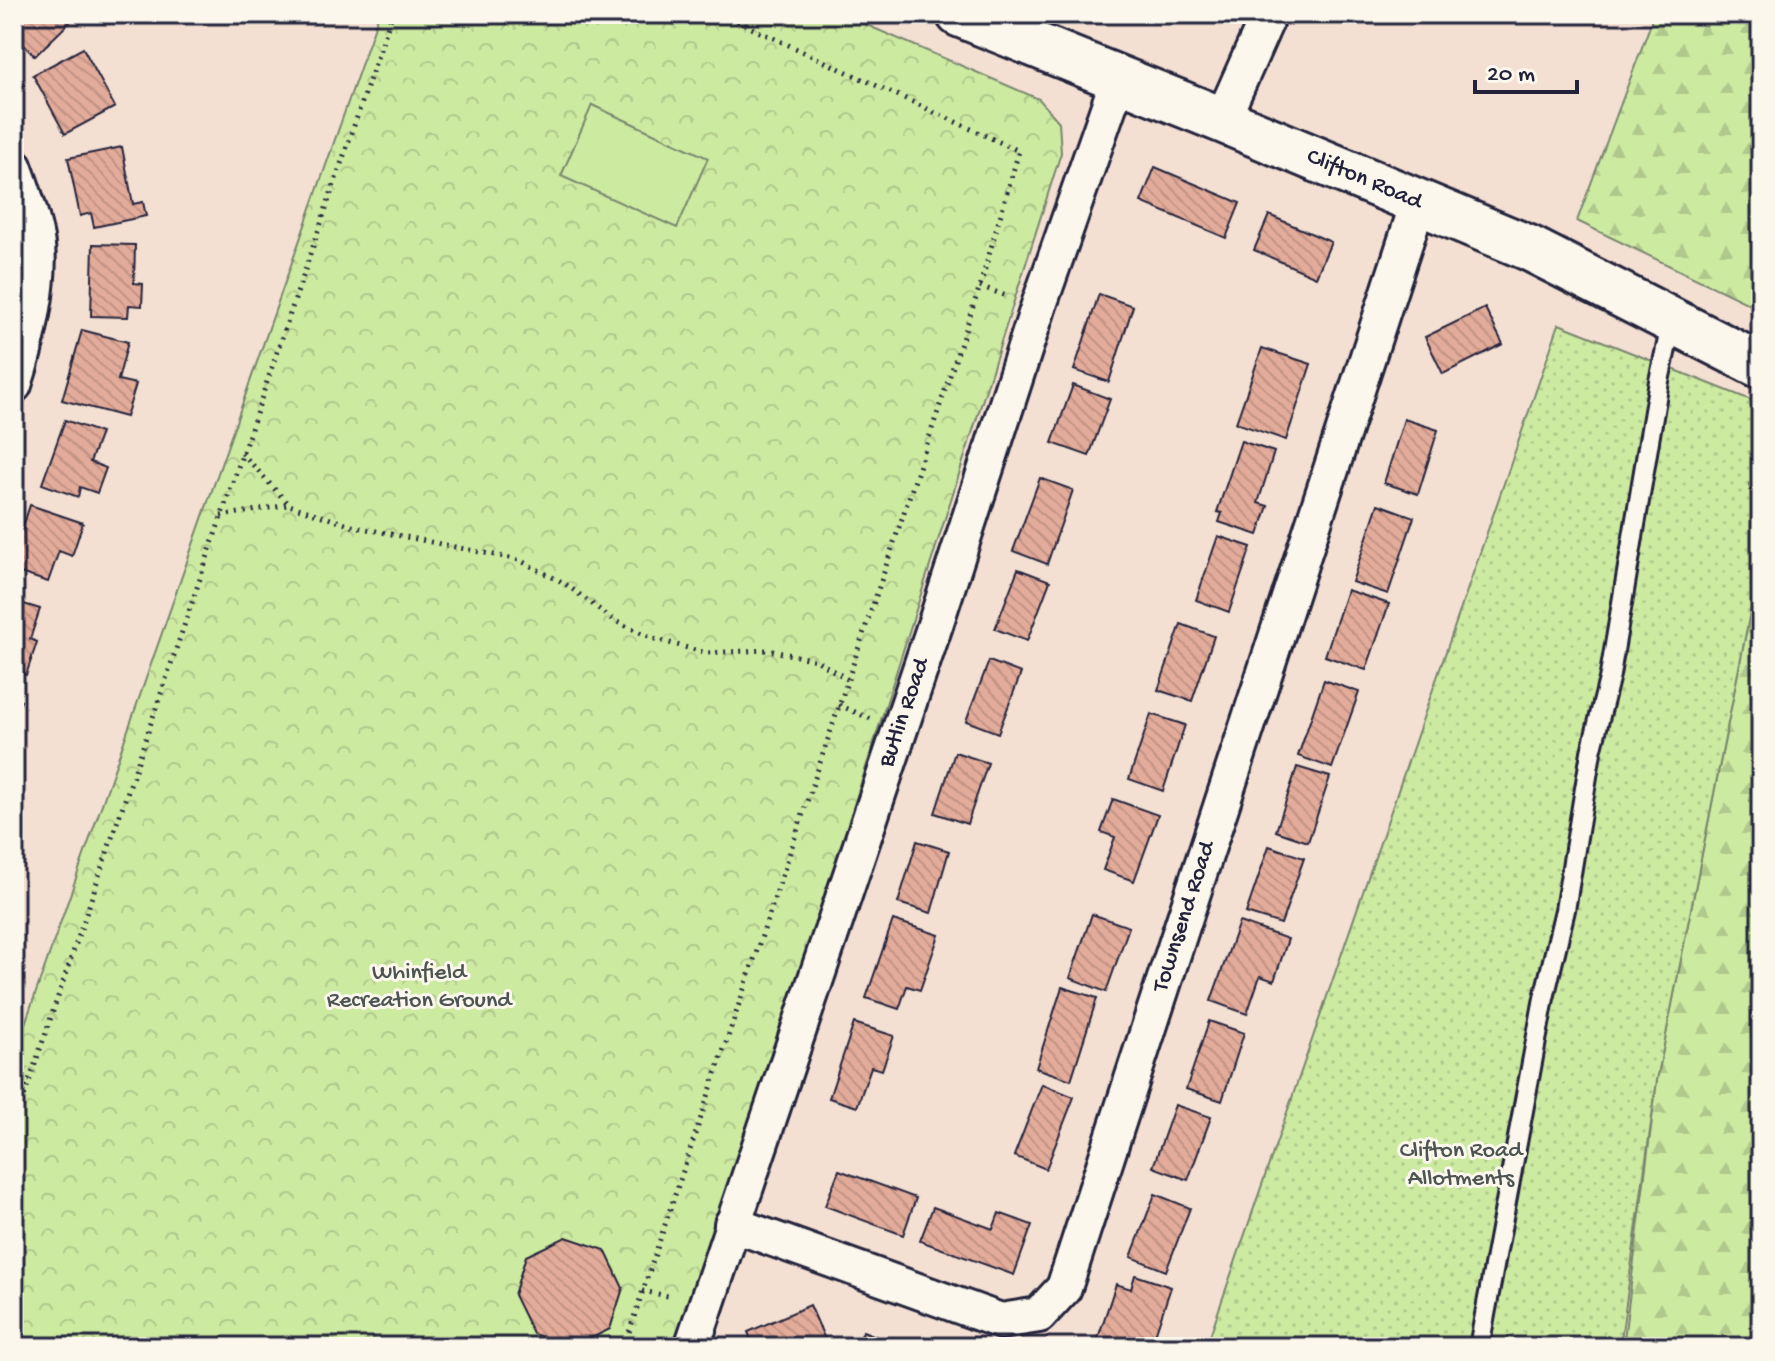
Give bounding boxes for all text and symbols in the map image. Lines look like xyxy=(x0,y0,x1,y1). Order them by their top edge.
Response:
scale bar xyxy=(1475,44,1577,94)
text: 20 m xyxy=(1487,61,1535,90)
street label: Clifton Road xyxy=(1302,143,1428,218)
street label: Butlin Road xyxy=(873,653,938,772)
street label: Townsend Road xyxy=(1146,836,1224,998)
park label: Whinfield Recreation Ground xyxy=(327,959,513,1016)
park label: Clifton Road Allotments xyxy=(1400,1137,1524,1194)

